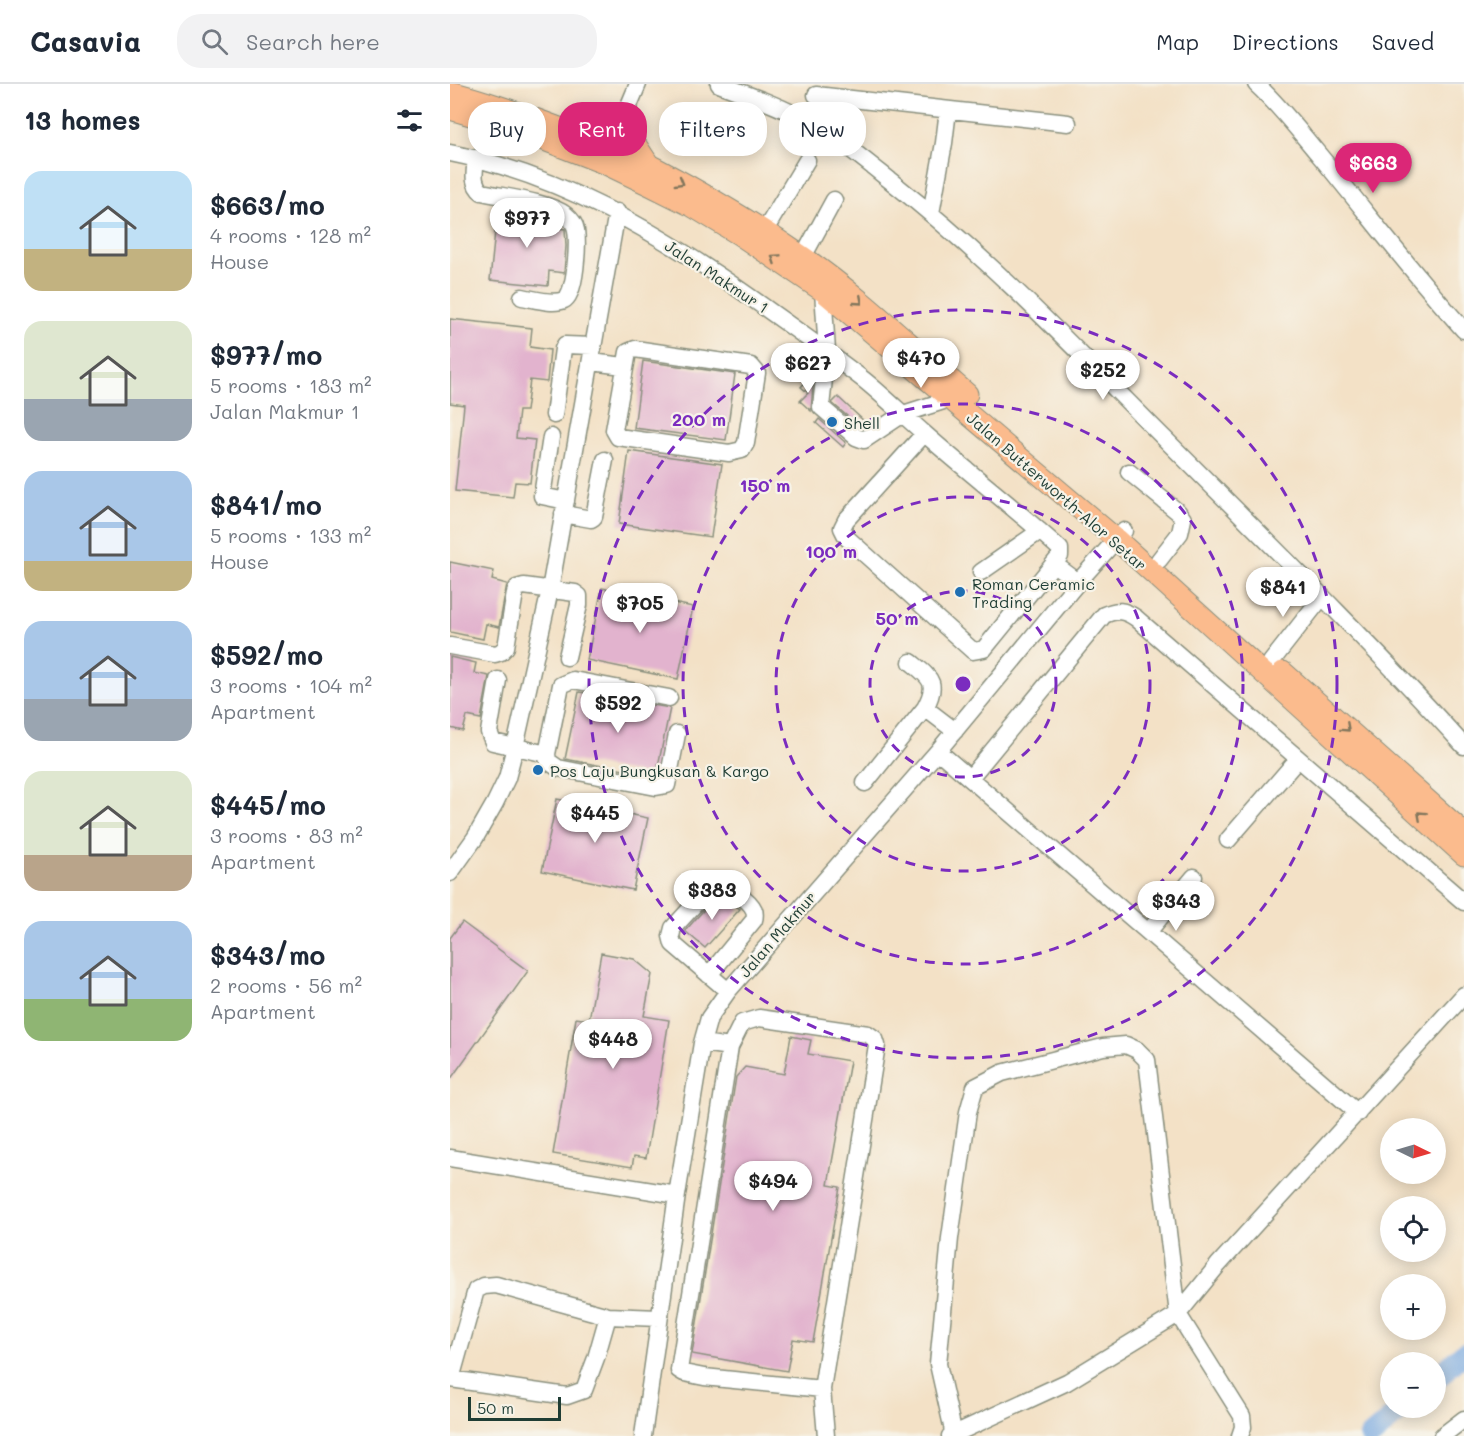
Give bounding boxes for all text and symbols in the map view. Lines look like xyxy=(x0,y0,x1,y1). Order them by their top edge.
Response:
search box xyxy=(177,14,597,68)
text: Casavia xyxy=(30,23,141,59)
icon: search xyxy=(198,25,231,58)
text: Search here xyxy=(246,27,380,56)
text: Map xyxy=(1156,28,1199,55)
text: Directions xyxy=(1232,28,1339,55)
text: Saved xyxy=(1372,28,1434,55)
chip: Buy xyxy=(468,102,546,156)
chip: Rent xyxy=(558,102,647,156)
chip: Filters xyxy=(659,102,767,156)
chip: New xyxy=(779,102,866,156)
text: 13 homes xyxy=(24,103,141,137)
icon: filters xyxy=(393,104,426,137)
pin: $663 xyxy=(1337,143,1409,194)
text: $663 xyxy=(1349,149,1397,175)
one-way arrow xyxy=(674,175,684,186)
text: $663/mo xyxy=(210,188,325,222)
icon: home xyxy=(72,195,144,267)
pin: $977 xyxy=(491,198,563,249)
text: $977 xyxy=(504,204,550,230)
text: 4 rooms · 128 m² xyxy=(210,222,371,248)
street label: Jalan Makmur 1 xyxy=(661,235,773,317)
text: House xyxy=(210,248,269,274)
one-way arrow xyxy=(770,254,781,265)
one-way arrow xyxy=(852,294,863,305)
text: $977/mo xyxy=(210,338,322,372)
pin: $470 xyxy=(885,338,957,389)
pin: $627 xyxy=(772,343,844,394)
text: $470 xyxy=(896,344,946,370)
icon: home xyxy=(72,345,144,417)
text: $627 xyxy=(785,349,831,375)
pin: $252 xyxy=(1067,350,1139,401)
text: $252 xyxy=(1080,356,1126,382)
text: 5 rooms · 183 m² xyxy=(210,372,372,398)
text: Jalan Makmur 1 xyxy=(210,398,360,424)
text: 200 m xyxy=(672,407,726,431)
street label: Jalan Butterworth-Alor Setar xyxy=(963,407,1151,575)
place label: Shell xyxy=(844,412,880,433)
marker: Shell xyxy=(825,415,839,429)
text: 150 m xyxy=(740,473,790,497)
text: $841/mo xyxy=(210,488,322,522)
icon: home xyxy=(72,495,144,567)
text: 5 rooms · 133 m² xyxy=(210,522,371,548)
text: 100 m xyxy=(805,539,857,563)
text: House xyxy=(210,548,269,574)
pin: $841 xyxy=(1247,567,1319,618)
place label: Roman Ceramic Trading xyxy=(972,573,1095,612)
text: $841 xyxy=(1260,573,1306,599)
pin: $705 xyxy=(604,583,676,634)
marker: Roman Ceramic Trading xyxy=(953,585,967,599)
text: $705 xyxy=(616,589,664,615)
text: 50 m xyxy=(876,606,918,630)
text: $592/mo xyxy=(210,638,323,672)
icon: home xyxy=(72,645,144,717)
text: 3 rooms · 104 m² xyxy=(210,672,372,698)
centre of rings xyxy=(953,674,973,694)
pin: $592 xyxy=(582,683,654,734)
text: $592 xyxy=(594,689,642,715)
text: Apartment xyxy=(210,698,316,724)
one-way arrow xyxy=(1339,721,1350,732)
place label: Pos Laju Bungkusan & Kargo xyxy=(550,760,769,781)
marker: Pos Laju Bungkusan & Kargo xyxy=(531,763,545,777)
text: $445/mo xyxy=(210,788,326,822)
pin: $445 xyxy=(559,793,631,844)
icon: home xyxy=(72,795,144,867)
text: $445 xyxy=(570,799,620,825)
one-way arrow xyxy=(1417,811,1427,822)
text: 3 rooms · 83 m² xyxy=(210,822,363,848)
text: Apartment xyxy=(210,848,316,874)
pin: $383 xyxy=(676,870,748,921)
text: $383 xyxy=(688,876,736,902)
pin: $343 xyxy=(1140,881,1212,932)
street label: Jalan Makmur xyxy=(734,887,820,981)
text: $343 xyxy=(1151,887,1201,913)
text: $343/mo xyxy=(210,938,325,972)
icon: home xyxy=(72,945,144,1017)
text: 2 rooms · 56 m² xyxy=(210,972,362,998)
text: Apartment xyxy=(210,998,316,1024)
pin: $448 xyxy=(577,1019,649,1070)
text: $448 xyxy=(588,1025,638,1051)
north arrow xyxy=(1380,1118,1446,1184)
map controls xyxy=(1380,1118,1446,1418)
pin: $494 xyxy=(737,1161,809,1212)
text: $494 xyxy=(748,1167,798,1193)
button: locate xyxy=(1380,1196,1446,1262)
button: + xyxy=(1380,1274,1446,1340)
button: − xyxy=(1380,1352,1446,1418)
scale bar xyxy=(468,1394,561,1422)
text: 50 m xyxy=(477,1397,514,1418)

